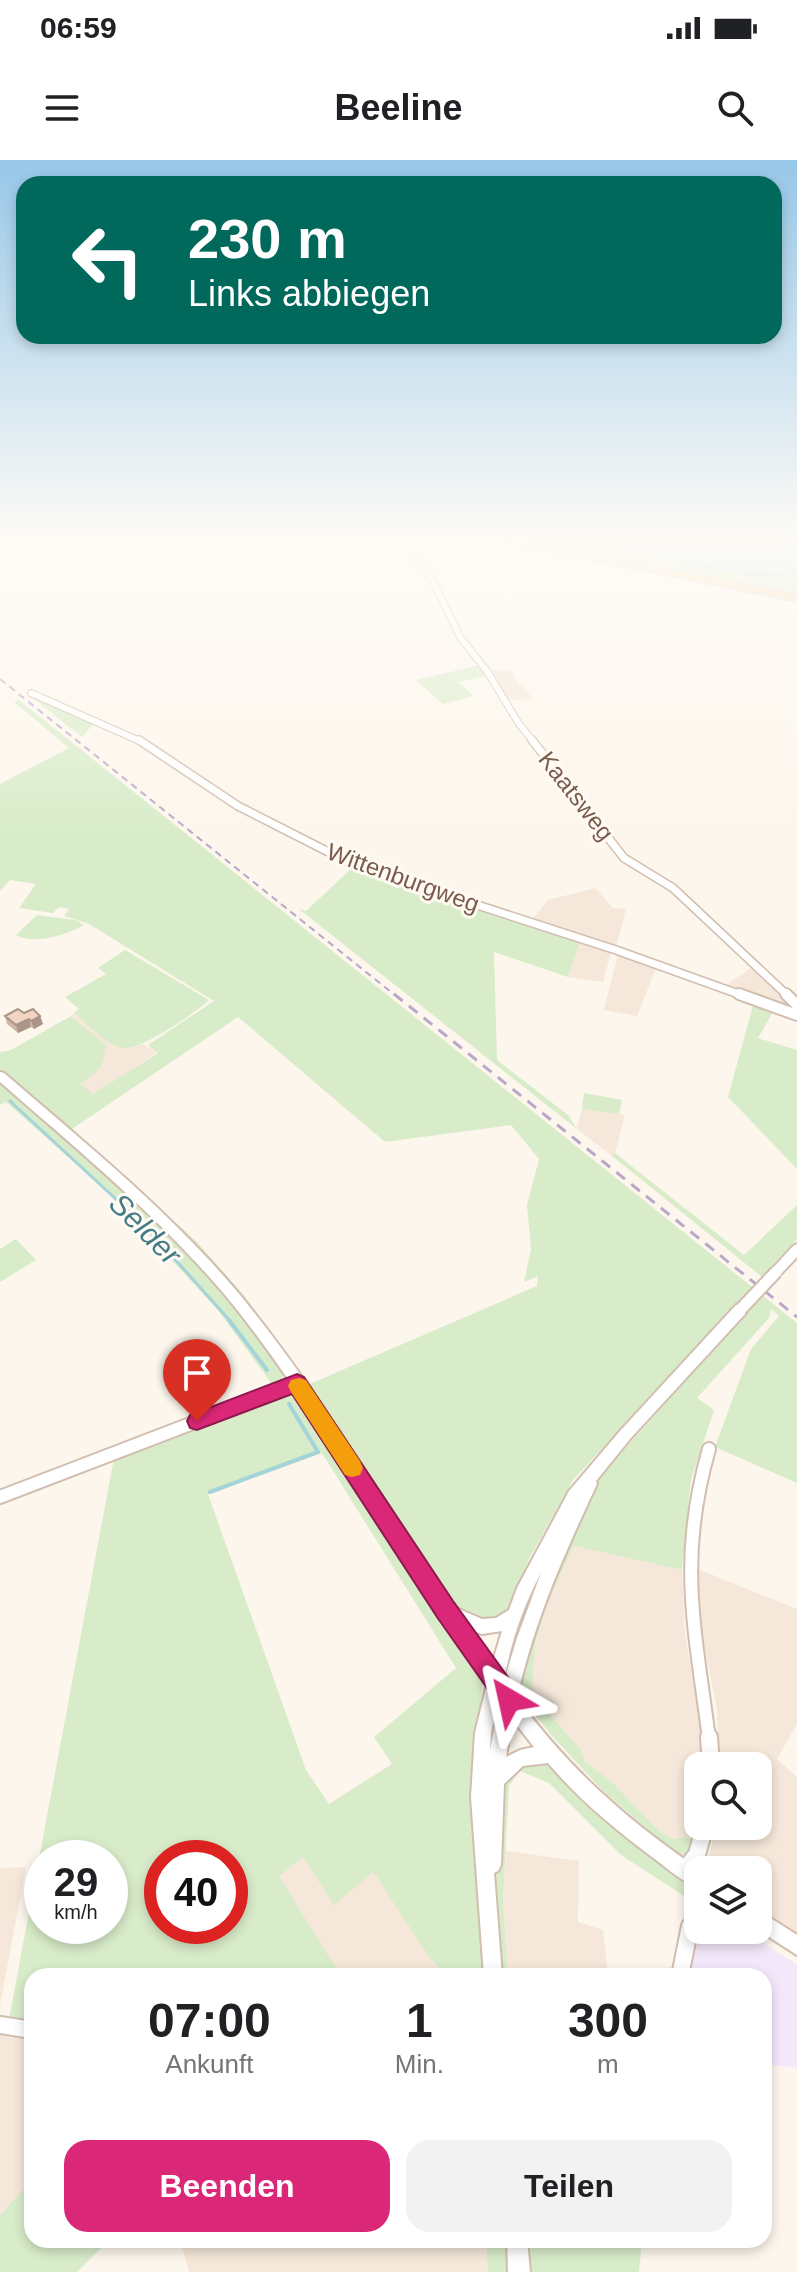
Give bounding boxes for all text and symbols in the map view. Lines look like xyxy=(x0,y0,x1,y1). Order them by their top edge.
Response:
text: 06:59 xyxy=(40,11,117,44)
icon: menu xyxy=(40,86,84,130)
icon: search xyxy=(713,86,757,130)
text: Beeline xyxy=(334,87,463,128)
text: 230 m xyxy=(188,207,347,270)
icon: left xyxy=(56,208,160,312)
text: Links abbiegen xyxy=(188,273,430,314)
street label: Kaatsweg xyxy=(533,746,619,846)
street label: Wittenburgweg xyxy=(323,837,483,918)
water label: Selder xyxy=(103,1186,188,1272)
pin xyxy=(163,1339,231,1421)
icon: arrive xyxy=(175,1351,219,1395)
position arrow xyxy=(467,1658,551,1742)
map controls xyxy=(684,1752,772,1944)
button: search xyxy=(684,1752,772,1840)
speed limit sign: 40 xyxy=(144,1840,248,1944)
button: layers xyxy=(684,1856,772,1944)
text: 29 xyxy=(54,1860,98,1904)
text: km/h xyxy=(54,1901,98,1923)
text: 07:00 xyxy=(148,1994,271,2047)
text: 1 xyxy=(406,1994,433,2047)
text: 300 xyxy=(568,1994,648,2047)
text: Ankunft xyxy=(165,2049,253,2079)
text: Min. xyxy=(395,2049,444,2079)
text: m xyxy=(597,2049,619,2079)
button: Beenden xyxy=(64,2140,390,2232)
button: Teilen xyxy=(406,2140,732,2232)

